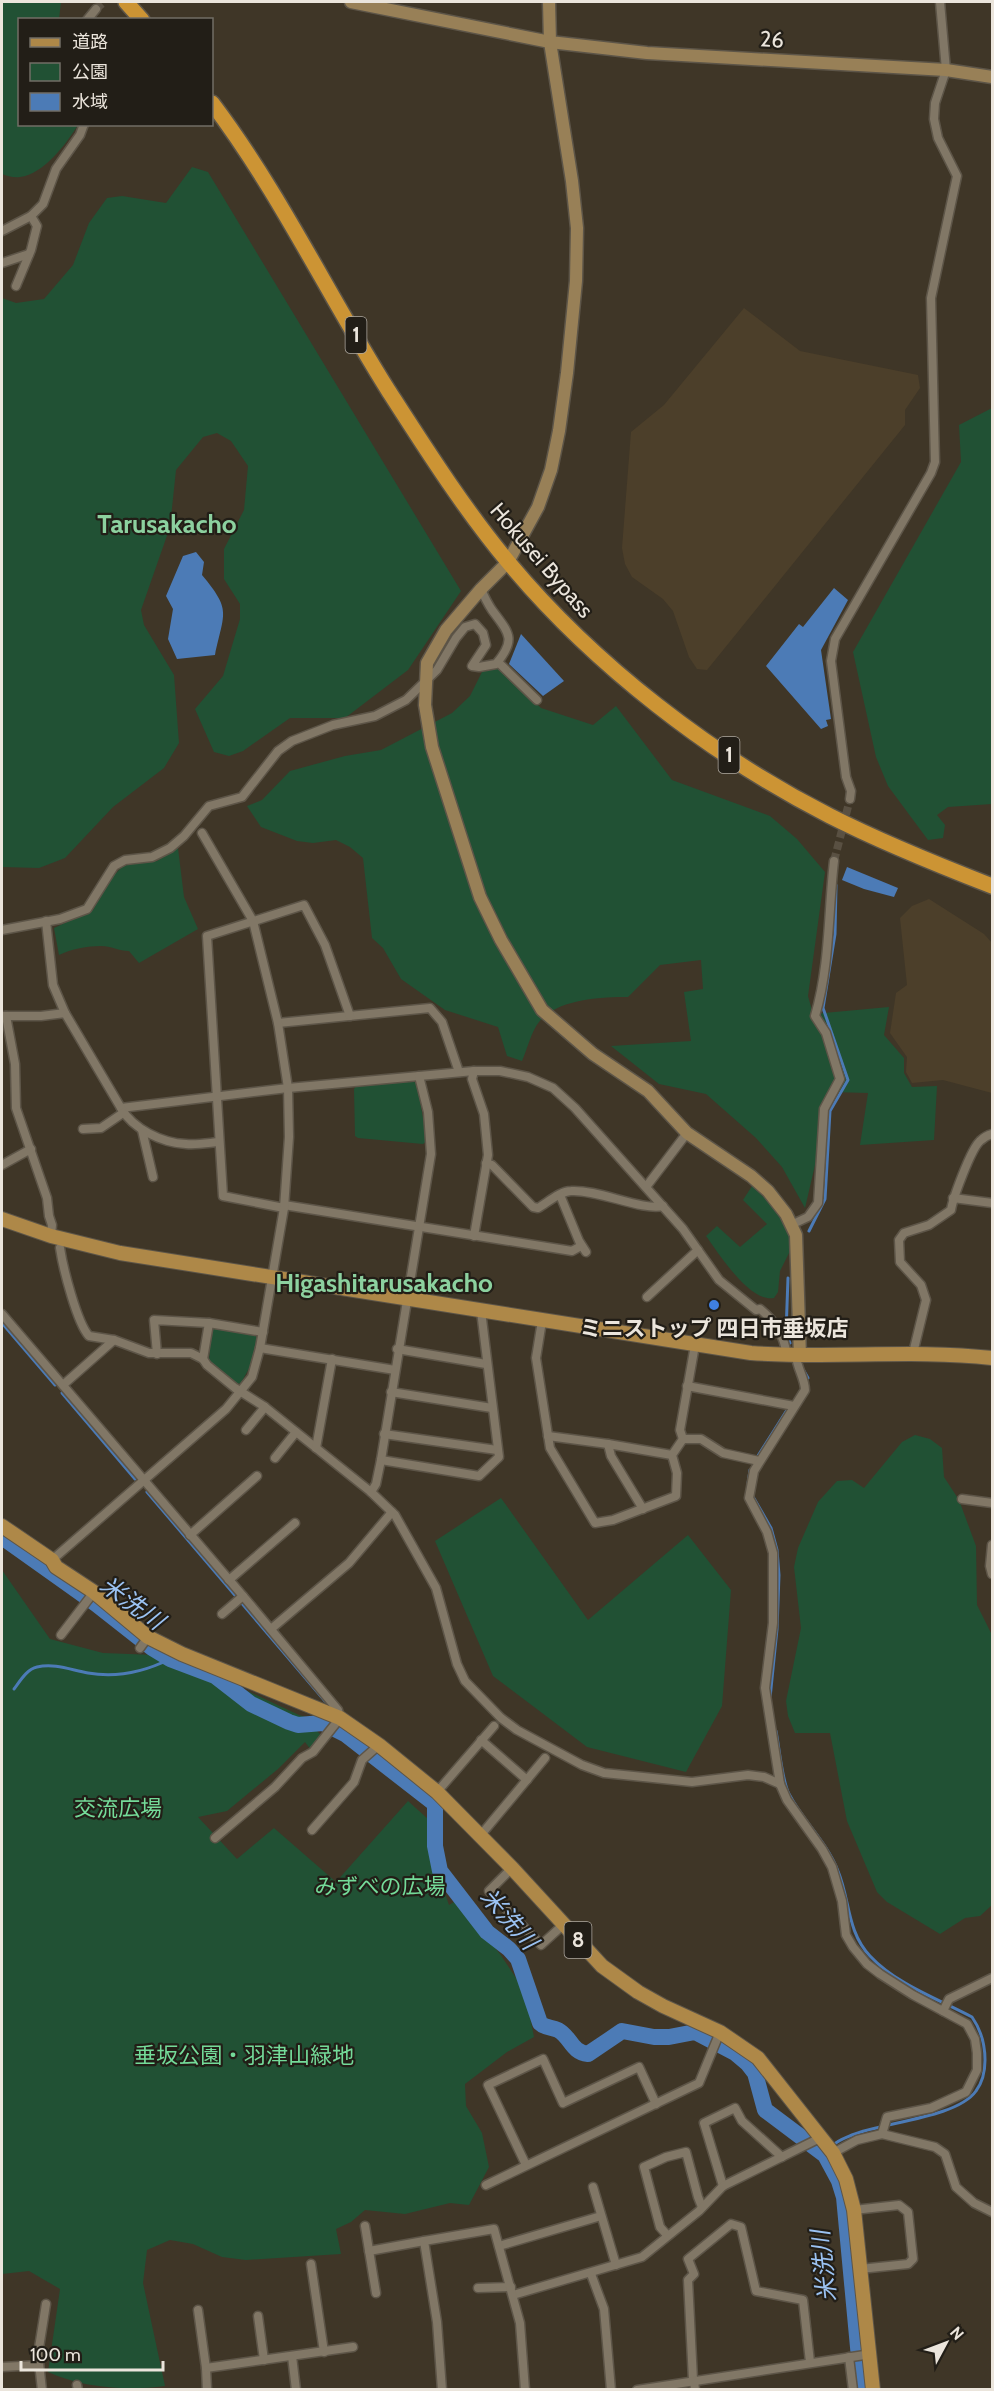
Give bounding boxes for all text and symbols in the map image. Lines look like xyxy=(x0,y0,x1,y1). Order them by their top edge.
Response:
legend xyxy=(18,18,213,126)
street label: 26 xyxy=(759,25,785,54)
text: 道路 xyxy=(72,31,108,53)
text: 公園 xyxy=(72,61,108,83)
text: 水域 xyxy=(72,91,108,113)
road number: 1 xyxy=(346,317,366,353)
street label: Hokusei Bypass xyxy=(484,497,599,623)
district label: Tarusakacho xyxy=(97,508,237,540)
road number: 1 xyxy=(718,737,740,773)
district label: Higashitarusakacho xyxy=(275,1267,493,1299)
marker: ミニストップ 四日市垂坂店 xyxy=(707,1298,721,1312)
place label: ミニストップ 四日市垂坂店 xyxy=(580,1315,848,1342)
water label: 米洗川 xyxy=(95,1570,172,1637)
park label: 交流広場 xyxy=(74,1795,162,1822)
park label: みずべの広場 xyxy=(315,1873,445,1900)
water label: 米洗川 xyxy=(475,1882,546,1958)
road number: 8 xyxy=(564,1922,592,1958)
park label: 垂坂公園・羽津山緑地 xyxy=(134,2042,354,2069)
water label: 米洗川 xyxy=(805,2226,842,2303)
north arrow xyxy=(916,2313,976,2373)
text: N xyxy=(946,2323,968,2344)
scale bar xyxy=(21,2334,164,2372)
text: 100 m xyxy=(30,2344,81,2366)

